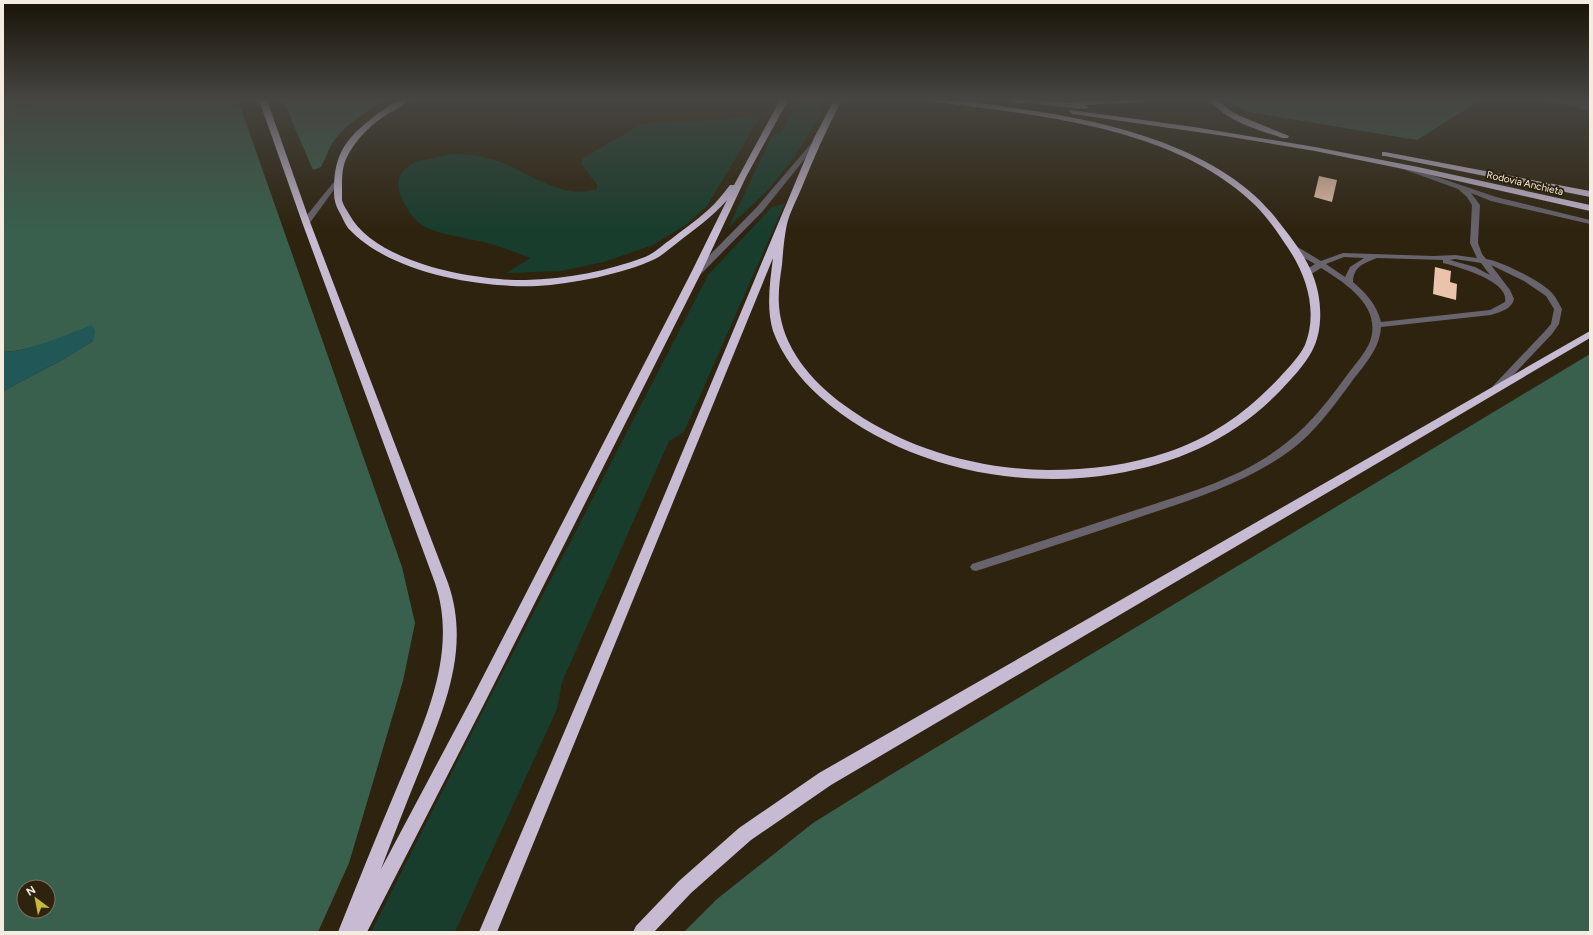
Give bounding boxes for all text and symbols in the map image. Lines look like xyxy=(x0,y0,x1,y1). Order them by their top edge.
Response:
street label: Rodovia Anchieta xyxy=(1485,168,1565,198)
north arrow xyxy=(16,879,56,919)
text: N xyxy=(24,883,38,899)

